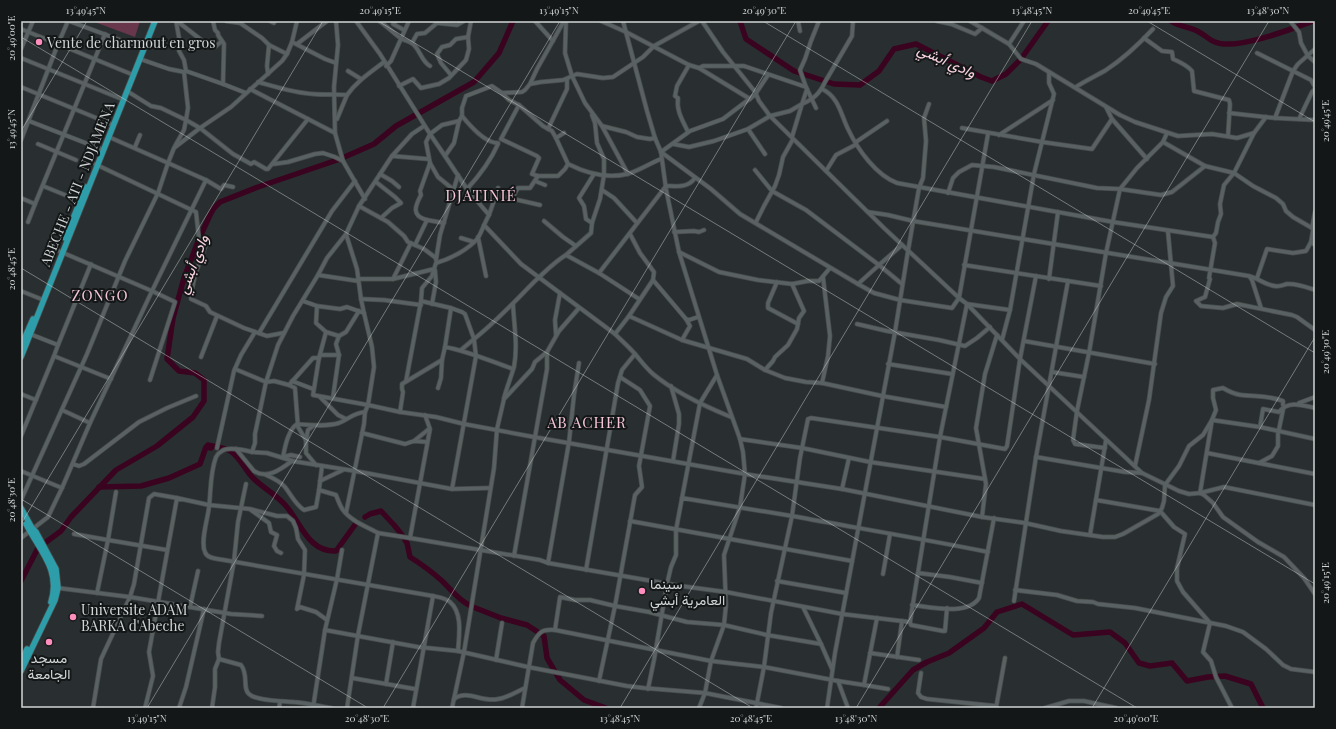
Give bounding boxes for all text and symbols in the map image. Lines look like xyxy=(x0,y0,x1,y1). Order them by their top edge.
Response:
text: 13°49'45"N xyxy=(66,3,106,17)
text: 20°49'15"E xyxy=(359,3,401,17)
text: 13°49'15"N xyxy=(539,3,579,17)
text: 20°49'30"E xyxy=(742,3,786,17)
text: 13°48'45"N xyxy=(1012,3,1052,17)
text: 20°49'45"E xyxy=(1128,3,1170,17)
text: 13°48'30"N xyxy=(1247,3,1289,17)
text: 20°49'00"E xyxy=(4,15,18,61)
place label: Vente de charmout en gros xyxy=(46,33,216,52)
marker: Vente de charmout en gros xyxy=(34,37,44,47)
water label: وادي أبشي xyxy=(913,38,980,85)
street label: ABECHE - ATI - NDJAMENA xyxy=(35,99,119,270)
text: 20°49'45"E xyxy=(1318,100,1332,142)
text: 13°49'45"N xyxy=(4,109,18,149)
district label: DJATINIÉ xyxy=(445,185,517,205)
water label: وادي أبشي xyxy=(172,231,215,298)
text: 20°48'45"E xyxy=(4,248,18,290)
district label: ZONGO xyxy=(71,285,129,305)
text: 20°49'30"E xyxy=(1318,330,1332,374)
district label: AB ACHER xyxy=(546,412,627,432)
text: 20°48'30"E xyxy=(4,478,18,522)
text: 20°49'15"E xyxy=(1318,562,1332,604)
place label: سينما العامرية أبشي xyxy=(650,574,725,612)
marker: سينما العامرية أبشي xyxy=(637,586,647,596)
place label: Universite ADAM BARKA d'Abeche xyxy=(81,600,187,635)
marker: Universite ADAM BARKA d'Abeche xyxy=(68,612,78,622)
marker: مسجد الجامعة xyxy=(44,637,54,647)
place label: مسجد الجامعة xyxy=(27,648,71,683)
text: 13°49'15"N xyxy=(127,711,167,725)
text: 20°48'30"E xyxy=(345,711,389,725)
text: 13°48'45"N xyxy=(600,711,640,725)
text: 20°48'45"E xyxy=(730,711,772,725)
text: 13°48'30"N xyxy=(835,711,877,725)
text: 20°49'00"E xyxy=(1113,711,1159,725)

